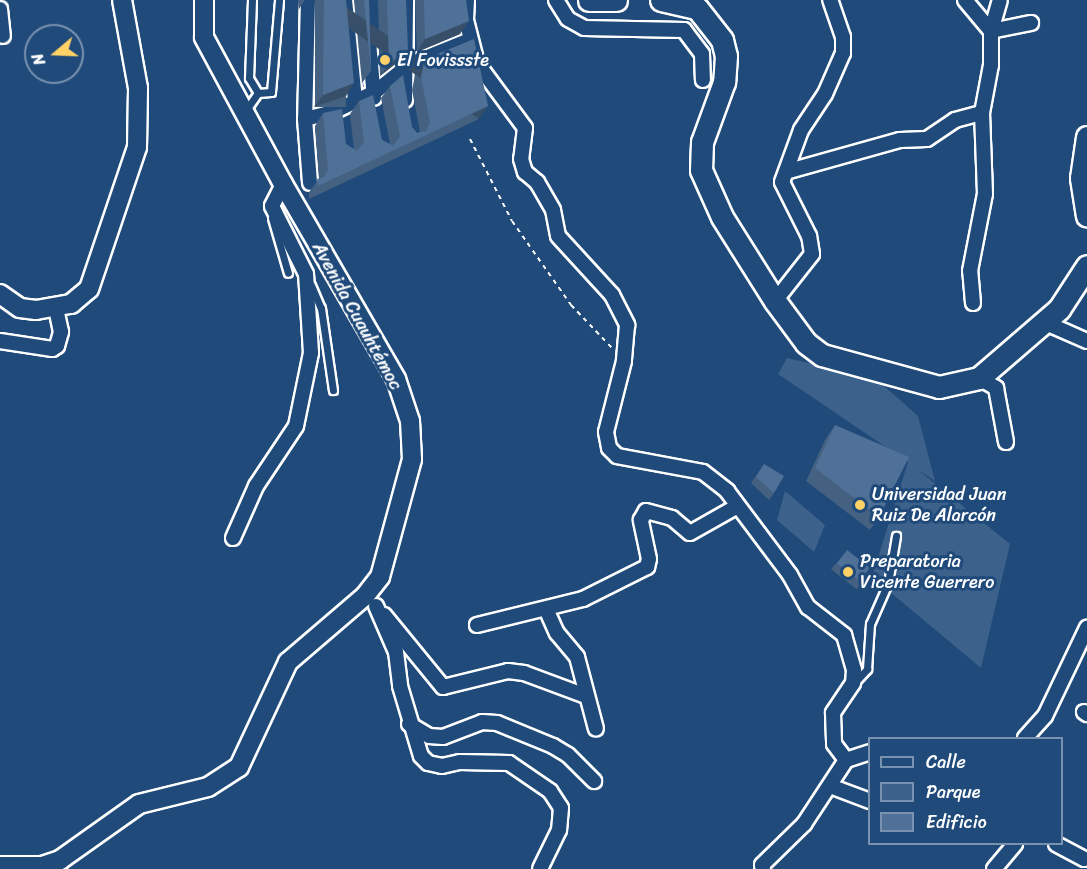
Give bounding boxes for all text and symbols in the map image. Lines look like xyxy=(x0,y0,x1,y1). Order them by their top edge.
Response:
north arrow xyxy=(24,24,84,84)
text: N xyxy=(23,49,54,69)
place label: El Fovissste xyxy=(397,49,490,71)
marker: El Fovissste xyxy=(378,53,392,67)
street label: Avenida Cuauhtémoc xyxy=(307,238,407,394)
place label: Universidad Juan Ruiz De Alarcón xyxy=(872,484,1006,526)
marker: Universidad Juan Ruiz De Alarcón xyxy=(853,498,867,512)
place label: Preparatoria Vicente Guerrero xyxy=(860,551,994,594)
marker: Preparatoria Vicente Guerrero xyxy=(841,565,855,579)
legend xyxy=(868,737,1063,845)
text: Calle xyxy=(926,746,966,778)
text: Parque xyxy=(926,776,980,808)
text: Edificio xyxy=(926,806,987,838)

